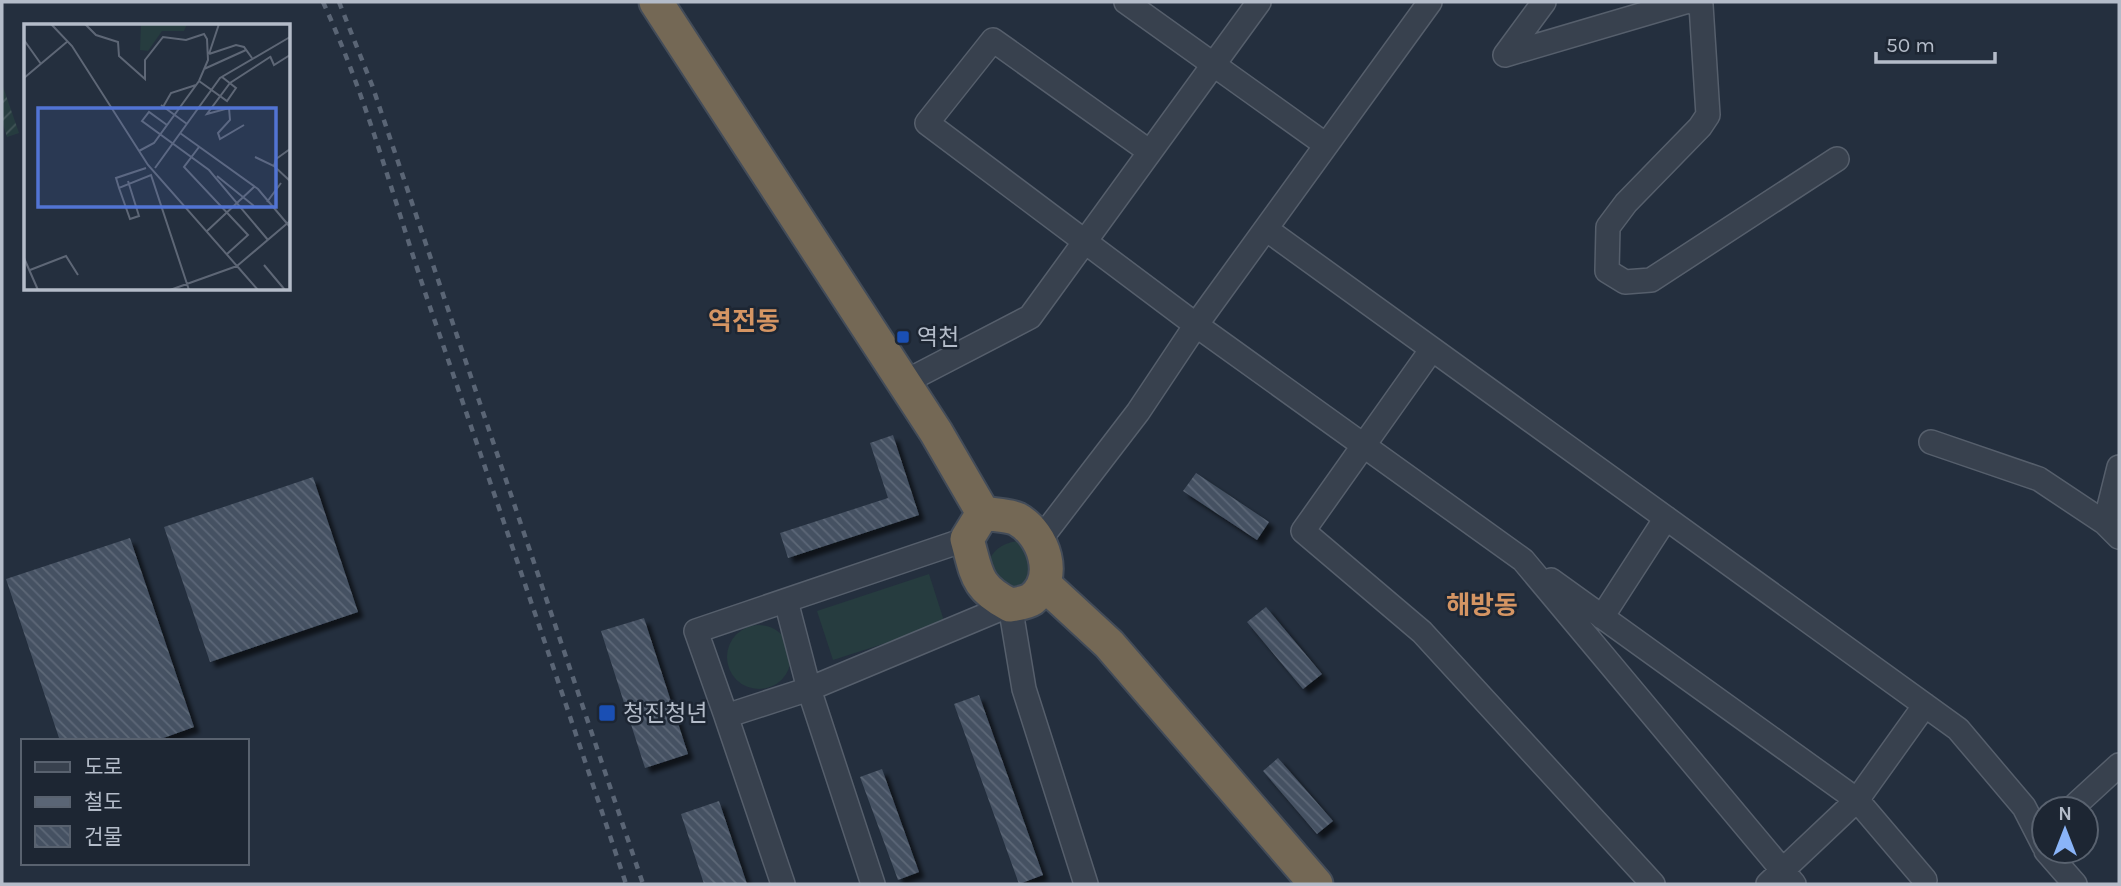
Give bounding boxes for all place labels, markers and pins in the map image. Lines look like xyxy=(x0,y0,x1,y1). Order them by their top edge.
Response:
place label: 역천 xyxy=(917,324,959,351)
marker: 역천 xyxy=(895,329,911,345)
place label: 청진청년 xyxy=(623,700,708,727)
marker: 청진청년 xyxy=(597,703,617,723)

